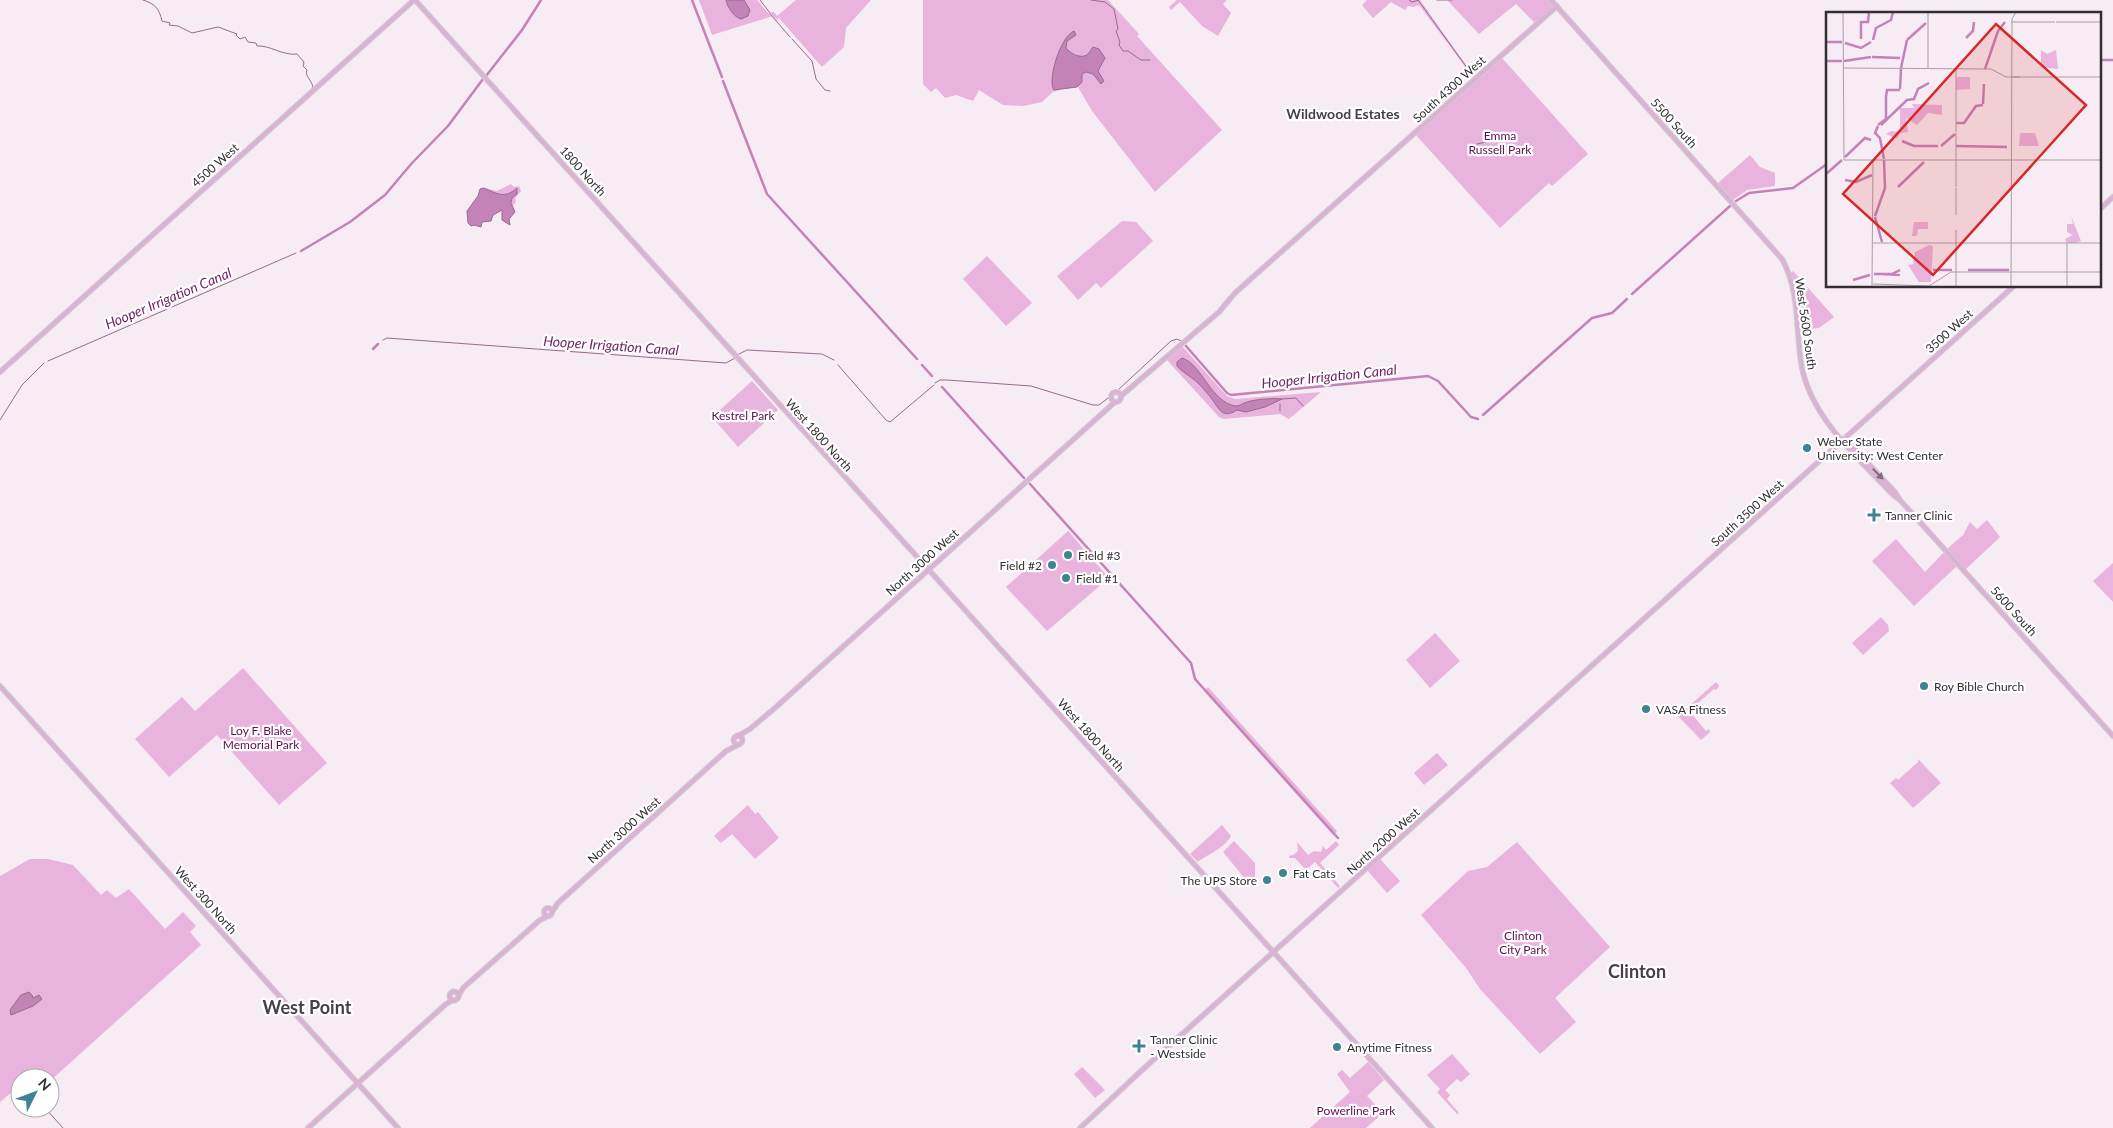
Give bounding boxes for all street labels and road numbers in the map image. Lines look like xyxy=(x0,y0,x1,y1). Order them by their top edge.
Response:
street label: South 4300 West xyxy=(1410,52,1489,125)
street label: 5500 South xyxy=(1648,95,1700,151)
street label: 4500 West xyxy=(188,139,242,190)
street label: 1800 North xyxy=(557,143,609,199)
street label: West 5600 South xyxy=(1792,277,1820,371)
street label: 3500 West xyxy=(1922,305,1976,356)
street label: West 1800 North xyxy=(782,396,856,474)
street label: South 3500 West xyxy=(1708,476,1787,549)
street label: North 3000 West xyxy=(883,525,962,599)
street label: 5600 South xyxy=(1988,583,2040,639)
street label: West 1800 North xyxy=(1054,696,1128,774)
street label: North 3000 West xyxy=(585,793,664,867)
street label: North 2000 West xyxy=(1344,804,1423,878)
street label: West 300 North xyxy=(172,863,240,937)

